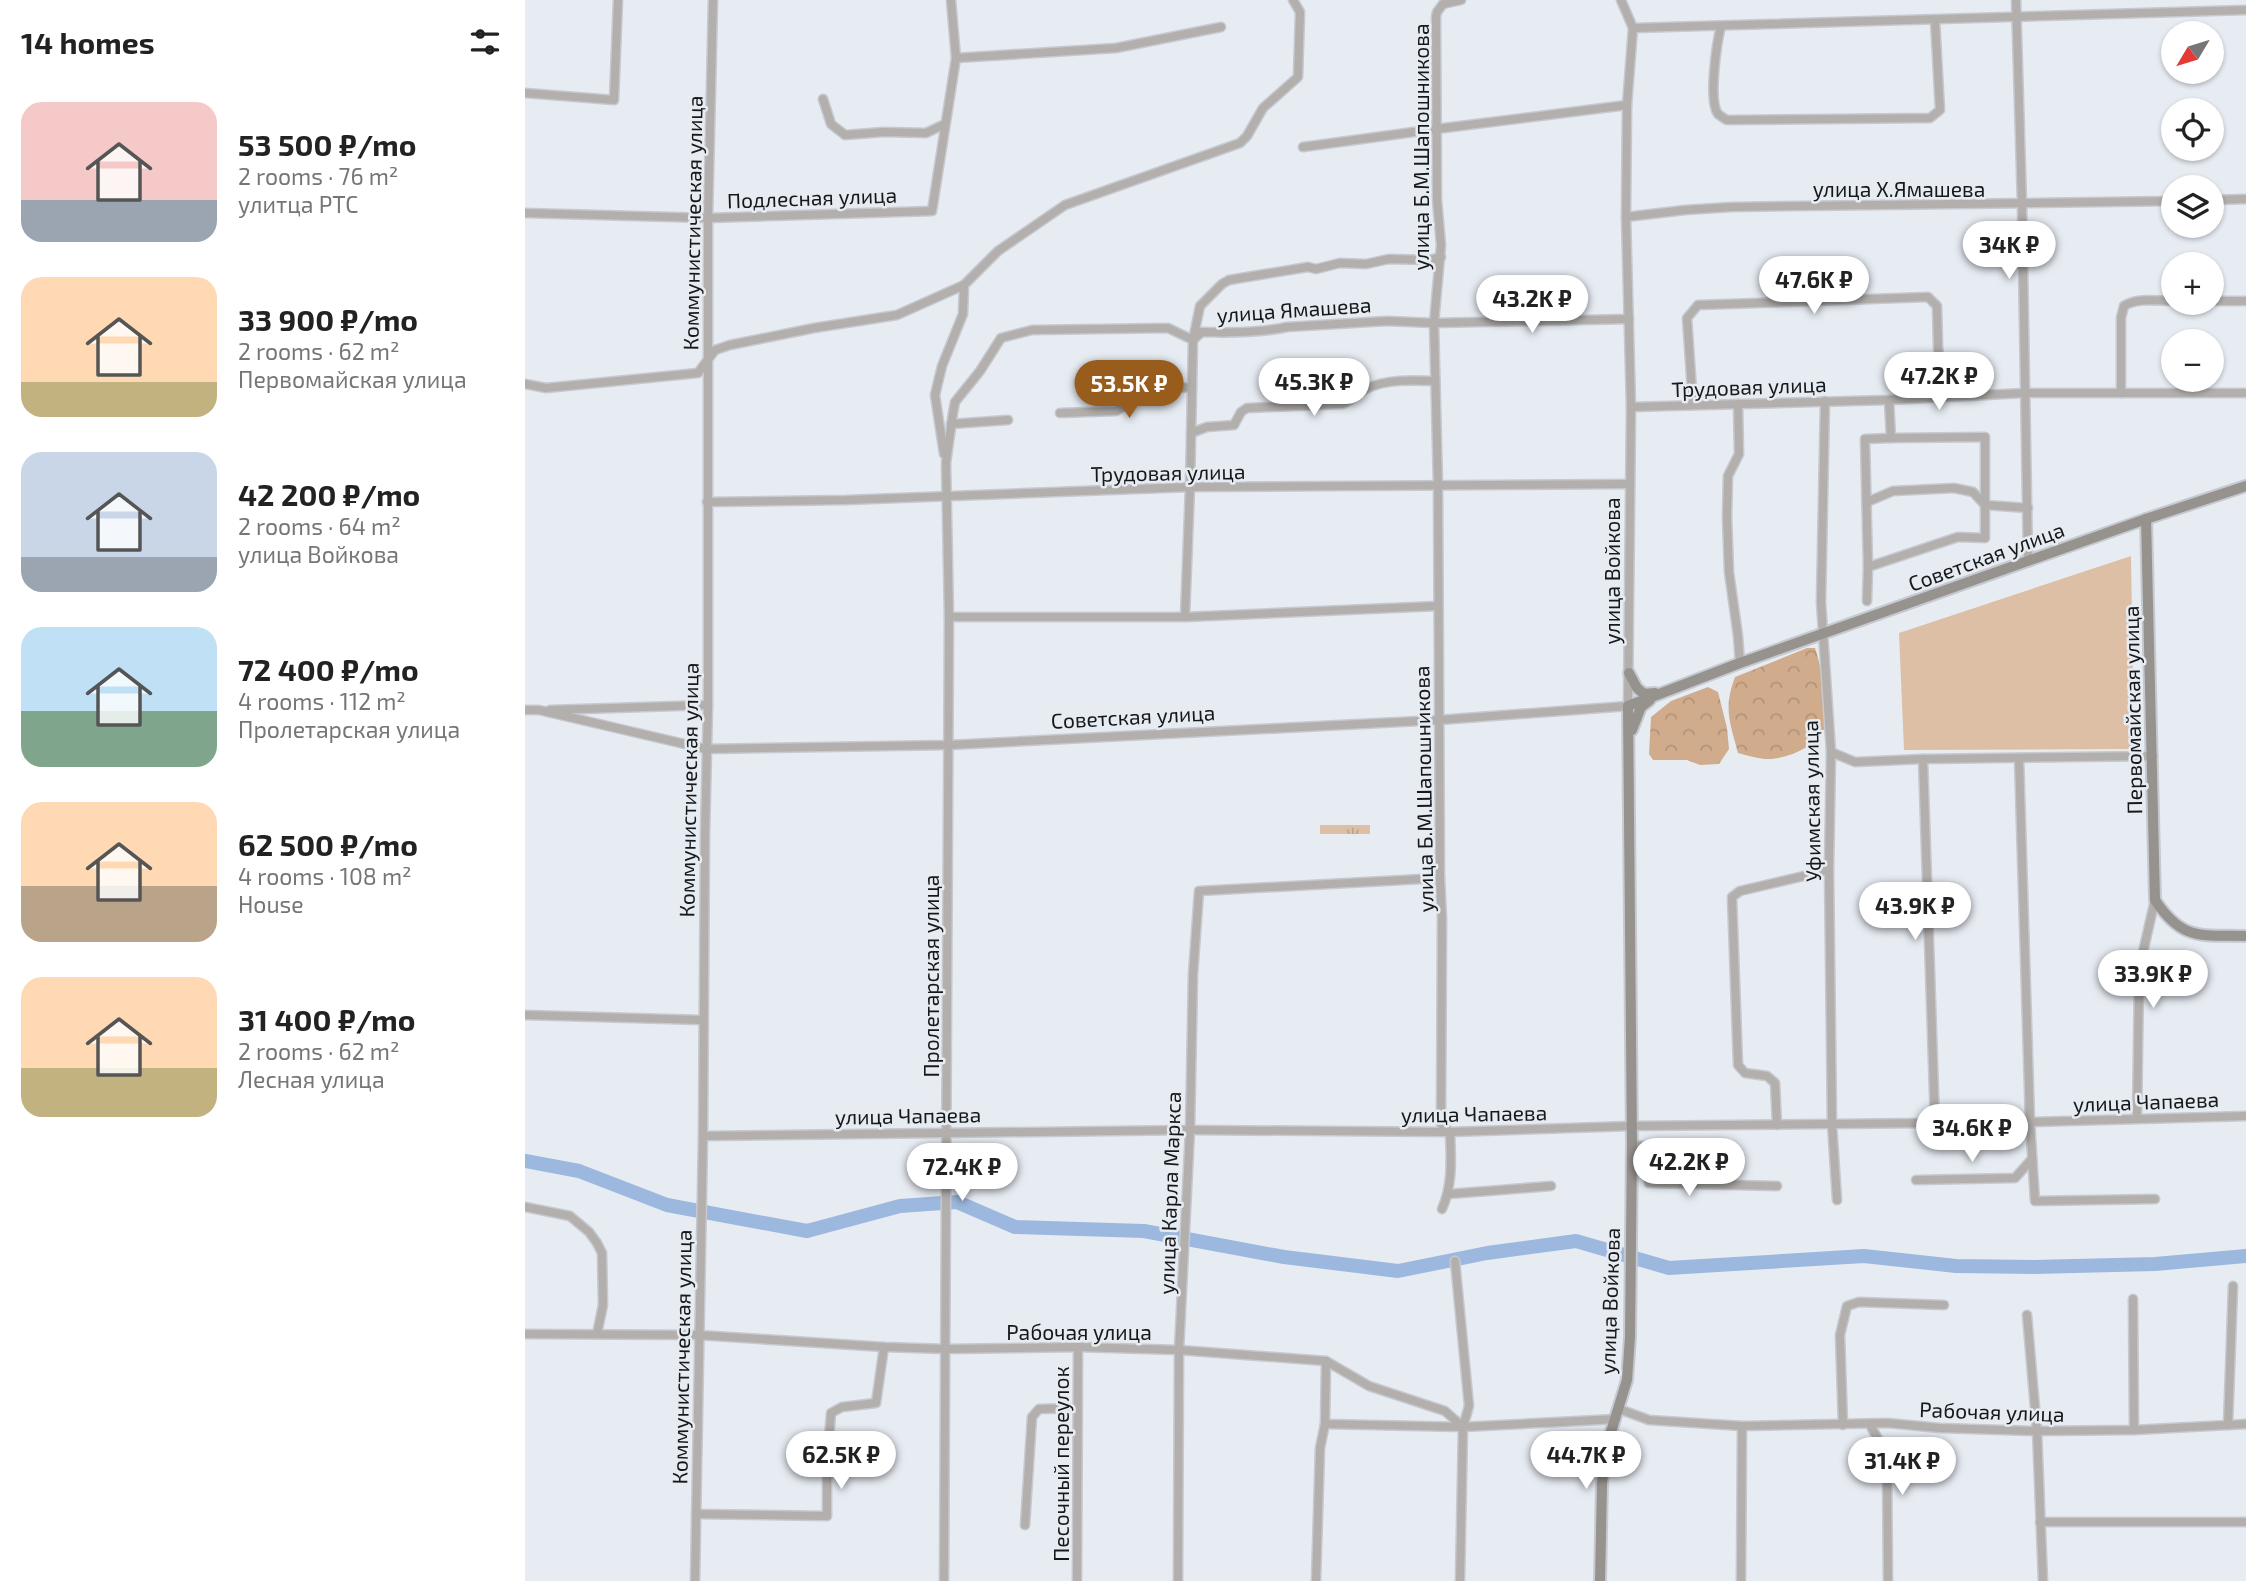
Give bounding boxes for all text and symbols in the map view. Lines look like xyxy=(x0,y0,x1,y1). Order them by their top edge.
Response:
north arrow xyxy=(2161,21,2224,84)
map controls xyxy=(2161,21,2224,392)
icon: filters xyxy=(466,23,504,61)
text: 14 homes xyxy=(21,24,155,60)
street label: улица Б.М.Шапошникова xyxy=(1408,24,1434,270)
street label: Коммунистическая улица xyxy=(677,95,708,351)
button: locate xyxy=(2161,98,2224,161)
text: 53 500 ₽/mo xyxy=(238,126,416,162)
icon: home xyxy=(77,130,161,214)
text: 2 rooms · 76 m² xyxy=(238,162,398,190)
button: layers xyxy=(2161,175,2224,238)
street label: улица Х.Ямашева xyxy=(1813,176,1985,202)
street label: Подлесная улица xyxy=(727,182,897,213)
text: улитца РТС xyxy=(238,190,358,218)
pin: 34K ₽ xyxy=(1960,222,2058,281)
text: 34K ₽ xyxy=(1979,230,2039,258)
button: + xyxy=(2161,252,2224,315)
pin: 47.6K ₽ xyxy=(1749,256,1879,316)
text: 47.6K ₽ xyxy=(1775,265,1853,293)
pin: 43.2K ₽ xyxy=(1467,276,1597,335)
text: 43.2K ₽ xyxy=(1492,284,1572,312)
street label: улица Ямашева xyxy=(1216,291,1372,328)
text: 33 900 ₽/mo xyxy=(238,301,418,337)
icon: home xyxy=(77,305,161,389)
button: − xyxy=(2161,329,2224,392)
text: 2 rooms · 62 m² xyxy=(238,337,400,365)
pin: 47.2K ₽ xyxy=(1874,352,2004,412)
pin: 45.3K ₽ xyxy=(1249,358,1379,418)
pin: 53.5K ₽ xyxy=(1064,360,1194,420)
text: 47.2K ₽ xyxy=(1900,361,1978,389)
text: Первомайская улица xyxy=(238,365,467,393)
text: 45.3K ₽ xyxy=(1275,367,1353,395)
text: 53.5K ₽ xyxy=(1091,369,1167,397)
street label: Трудовая улица xyxy=(1671,371,1827,402)
street label: Трудовая улица xyxy=(1090,458,1246,487)
text: 42 200 ₽/mo xyxy=(238,476,420,512)
icon: home xyxy=(77,480,161,564)
street label: улица Войкова xyxy=(1599,497,1625,645)
text: 2 rooms · 64 m² xyxy=(238,512,401,540)
street label: Советская улица xyxy=(1904,516,2068,597)
text: улица Войкова xyxy=(238,540,399,568)
street label: Первомайская улица xyxy=(2118,605,2147,815)
text: 72 400 ₽/mo xyxy=(238,651,419,687)
icon: home xyxy=(77,655,161,739)
street label: Коммунистическая улица xyxy=(673,662,704,918)
street label: улица Б.М.Шапошникова xyxy=(1408,665,1439,913)
text: 4 rooms · 112 m² xyxy=(238,687,406,715)
street label: Советская улица xyxy=(1050,699,1216,734)
text: Пролетарская улица xyxy=(238,715,460,743)
street label: Уфимская улица xyxy=(1797,720,1826,882)
text: 62 500 ₽/mo xyxy=(238,826,418,862)
icon: home xyxy=(77,830,161,914)
text: 4 rooms · 108 m² xyxy=(238,862,412,890)
street label: Пролетарская улица xyxy=(918,875,944,1077)
pin: 43.9K ₽ xyxy=(1850,883,1980,942)
text: House xyxy=(238,890,304,918)
text: 43.9K ₽ xyxy=(1875,891,1955,919)
pin: 33.9K ₽ xyxy=(2088,950,2218,1010)
text: 33.9K ₽ xyxy=(2114,959,2192,987)
text: 31 400 ₽/mo xyxy=(238,1001,415,1037)
icon: home xyxy=(77,1005,161,1089)
text: 2 rooms · 62 m² xyxy=(238,1037,400,1065)
text: Лесная улица xyxy=(238,1065,385,1093)
street label: улица Чапаева xyxy=(2072,1086,2220,1117)
street label: улица Карла Маркса xyxy=(1153,1091,1186,1295)
street label: улица Чапаева xyxy=(1401,1099,1547,1128)
street label: улица Чапаева xyxy=(835,1101,981,1130)
pin: 34.6K ₽ xyxy=(1907,1104,2037,1164)
text: 34.6K ₽ xyxy=(1932,1113,2012,1141)
pin: 42.2K ₽ xyxy=(1624,1138,1754,1198)
pin: 72.4K ₽ xyxy=(897,1144,1027,1203)
text: 42.2K ₽ xyxy=(1649,1147,1729,1175)
text: 72.4K ₽ xyxy=(923,1152,1001,1180)
street label: улица Войкова xyxy=(1594,1227,1625,1375)
street label: Коммунистическая улица xyxy=(666,1229,697,1485)
street label: Рабочая улица xyxy=(1006,1319,1152,1345)
street label: Песочный переулок xyxy=(1048,1366,1074,1562)
street label: Рабочая улица xyxy=(1919,1396,2065,1427)
pin: 62.5K ₽ xyxy=(776,1432,906,1491)
pin: 44.7K ₽ xyxy=(1521,1432,1651,1491)
pin: 31.4K ₽ xyxy=(1837,1438,1967,1497)
text: 62.5K ₽ xyxy=(802,1440,880,1468)
text: 44.7K ₽ xyxy=(1546,1440,1626,1468)
text: 31.4K ₽ xyxy=(1864,1446,1940,1474)

